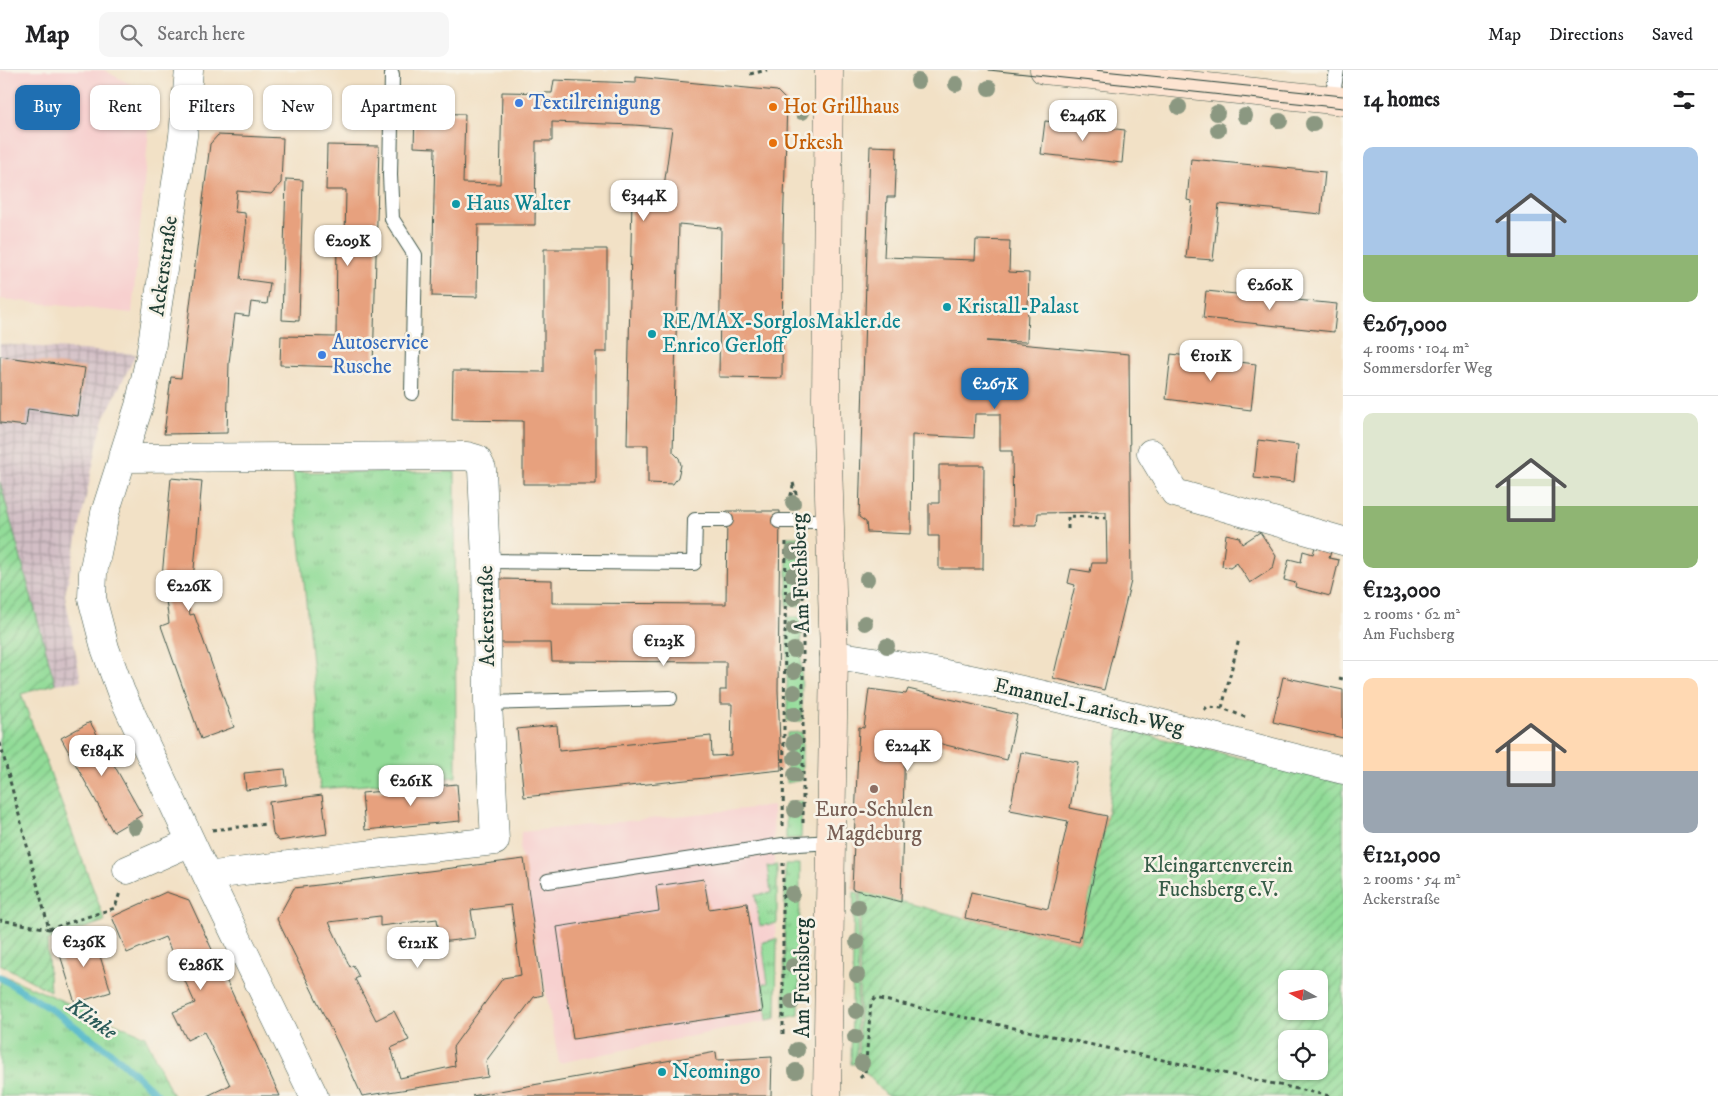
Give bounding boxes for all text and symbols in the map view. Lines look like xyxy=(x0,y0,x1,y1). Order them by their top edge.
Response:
search box xyxy=(99,12,449,57)
text: Map xyxy=(25,20,69,50)
icon: search xyxy=(117,21,145,49)
text: Search here xyxy=(157,23,245,46)
text: Map xyxy=(1488,24,1521,46)
text: Directions xyxy=(1549,24,1624,46)
text: Saved xyxy=(1652,24,1693,46)
chip: Buy xyxy=(15,85,80,130)
chip: Rent xyxy=(90,85,160,130)
chip: Filters xyxy=(170,85,253,130)
chip: New xyxy=(263,85,332,130)
chip: Apartment xyxy=(342,85,455,130)
icon: filters xyxy=(1670,86,1698,114)
text: 14 homes xyxy=(1363,87,1440,113)
place label: Textilreinigung xyxy=(529,90,661,116)
place label: Hot Grillhaus xyxy=(783,94,899,120)
marker: Textilreinigung xyxy=(513,97,525,109)
pin: €246K xyxy=(1048,100,1118,142)
marker: Hot Grillhaus xyxy=(767,101,779,113)
text: €246K xyxy=(1060,106,1106,126)
place label: Urkesh xyxy=(783,130,843,156)
marker: Urkesh xyxy=(767,137,779,149)
pin: €344K xyxy=(609,180,679,222)
icon: home xyxy=(1486,180,1576,270)
text: €344K xyxy=(621,186,667,206)
place label: Haus Walter xyxy=(466,191,571,217)
marker: Haus Walter xyxy=(450,198,462,210)
street label: Ackerstraße xyxy=(144,214,184,318)
pin: €209K xyxy=(313,224,383,267)
text: €209K xyxy=(325,231,371,251)
pin: €260K xyxy=(1235,268,1305,311)
text: €260K xyxy=(1247,275,1293,295)
place label: Kristall-Palast xyxy=(957,294,1079,320)
marker: Kristall-Palast xyxy=(941,301,953,313)
place label: RE/MAX-SorglosMakler.de Enrico Gerloff xyxy=(662,309,901,359)
text: €267,000 xyxy=(1363,312,1447,338)
marker: RE/MAX-SorglosMakler.de Enrico Gerloff xyxy=(646,328,658,340)
place label: Autoservice Rusche xyxy=(332,330,429,380)
text: 4 rooms · 104 m² xyxy=(1363,338,1469,358)
pin: €101K xyxy=(1176,340,1246,382)
text: €101K xyxy=(1191,346,1231,366)
marker: Autoservice Rusche xyxy=(316,349,328,361)
text: Sommersdorfer Weg xyxy=(1363,358,1492,378)
pin: €267K xyxy=(960,368,1030,410)
text: €267K xyxy=(972,374,1018,394)
icon: home xyxy=(1486,445,1576,535)
street label: Am Fuchsberg xyxy=(786,512,816,633)
street label: Ackerstraße xyxy=(473,565,501,667)
pin: €226K xyxy=(154,570,224,612)
text: €226K xyxy=(167,576,211,596)
text: €123,000 xyxy=(1363,578,1441,604)
text: 2 rooms · 62 m² xyxy=(1363,604,1460,624)
pin: €123K xyxy=(629,624,699,667)
text: Am Fuchsberg xyxy=(1363,624,1454,644)
text: €123K xyxy=(644,631,684,651)
street label: Emanuel-Larisch-Weg xyxy=(991,672,1187,742)
icon: home xyxy=(1486,710,1576,800)
pin: €224K xyxy=(873,730,943,772)
pin: €184K xyxy=(67,734,137,777)
text: €224K xyxy=(885,736,931,756)
text: €184K xyxy=(80,741,124,761)
pin: €261K xyxy=(376,764,446,807)
text: €261K xyxy=(390,771,432,791)
marker: Euro-Schulen Magdeburg xyxy=(868,783,880,795)
place label: Euro-Schulen Magdeburg xyxy=(815,797,933,847)
text: €121,000 xyxy=(1363,843,1441,869)
park label: Kleingartenverein Fuchsberg e.V. xyxy=(1143,853,1293,903)
text: 2 rooms · 54 m² xyxy=(1363,869,1460,889)
text: Ackerstraße xyxy=(1363,889,1440,909)
street label: Am Fuchsberg xyxy=(790,917,816,1038)
pin: €236K xyxy=(49,926,119,968)
pin: €121K xyxy=(383,926,453,969)
text: €236K xyxy=(63,932,105,952)
text: €121K xyxy=(398,933,438,953)
pin: €286K xyxy=(166,948,236,991)
text: €286K xyxy=(179,955,223,975)
north arrow xyxy=(1278,970,1328,1020)
map controls xyxy=(1278,970,1328,1080)
water label: Klinke xyxy=(61,992,123,1046)
button: locate xyxy=(1278,1030,1328,1080)
place label: Neomingo xyxy=(672,1059,760,1085)
marker: Neomingo xyxy=(656,1066,668,1078)

